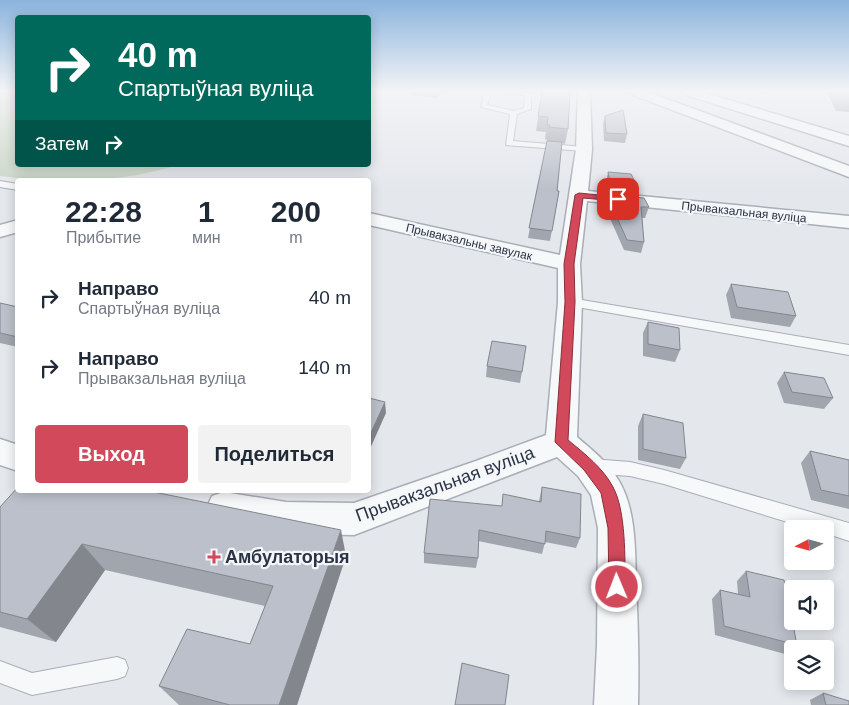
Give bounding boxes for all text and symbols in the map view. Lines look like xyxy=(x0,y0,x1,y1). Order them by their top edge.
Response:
icon: right xyxy=(35,35,100,100)
text: 40 m xyxy=(118,35,198,74)
text: Спартыўная вуліца xyxy=(118,76,313,101)
icon: right xyxy=(99,130,127,158)
text: Затем xyxy=(35,133,89,154)
pin xyxy=(597,178,639,220)
icon: arrive xyxy=(604,185,632,213)
text: 22:28 xyxy=(65,195,142,228)
text: 1 xyxy=(198,195,215,228)
text: 200 xyxy=(271,195,321,228)
street label: Прывакзальная вуліца xyxy=(681,198,808,226)
street label: Прывакзальны завулак xyxy=(404,221,534,264)
text: Прибытие xyxy=(66,229,141,246)
text: мин xyxy=(192,229,221,246)
text: m xyxy=(289,229,302,246)
text: Направо xyxy=(78,278,159,299)
icon: right xyxy=(35,284,63,312)
text: 40 m xyxy=(309,287,351,308)
text: Спартыўная вуліца xyxy=(78,300,220,317)
text: Направо xyxy=(78,348,159,369)
icon: right xyxy=(35,354,63,382)
text: 140 m xyxy=(298,357,351,378)
text: Прывакзальная вуліца xyxy=(78,370,246,387)
button: Выход xyxy=(35,425,188,483)
button: Поделиться xyxy=(198,425,351,483)
street label: Прывакзальная вуліца xyxy=(353,442,538,526)
north arrow xyxy=(784,520,834,570)
map controls xyxy=(784,520,834,690)
place label: Амбулаторыя xyxy=(225,547,350,567)
marker: Амбулаторыя xyxy=(207,550,221,564)
position arrow xyxy=(590,560,642,612)
button: sound xyxy=(784,580,834,630)
button: layers xyxy=(784,640,834,690)

